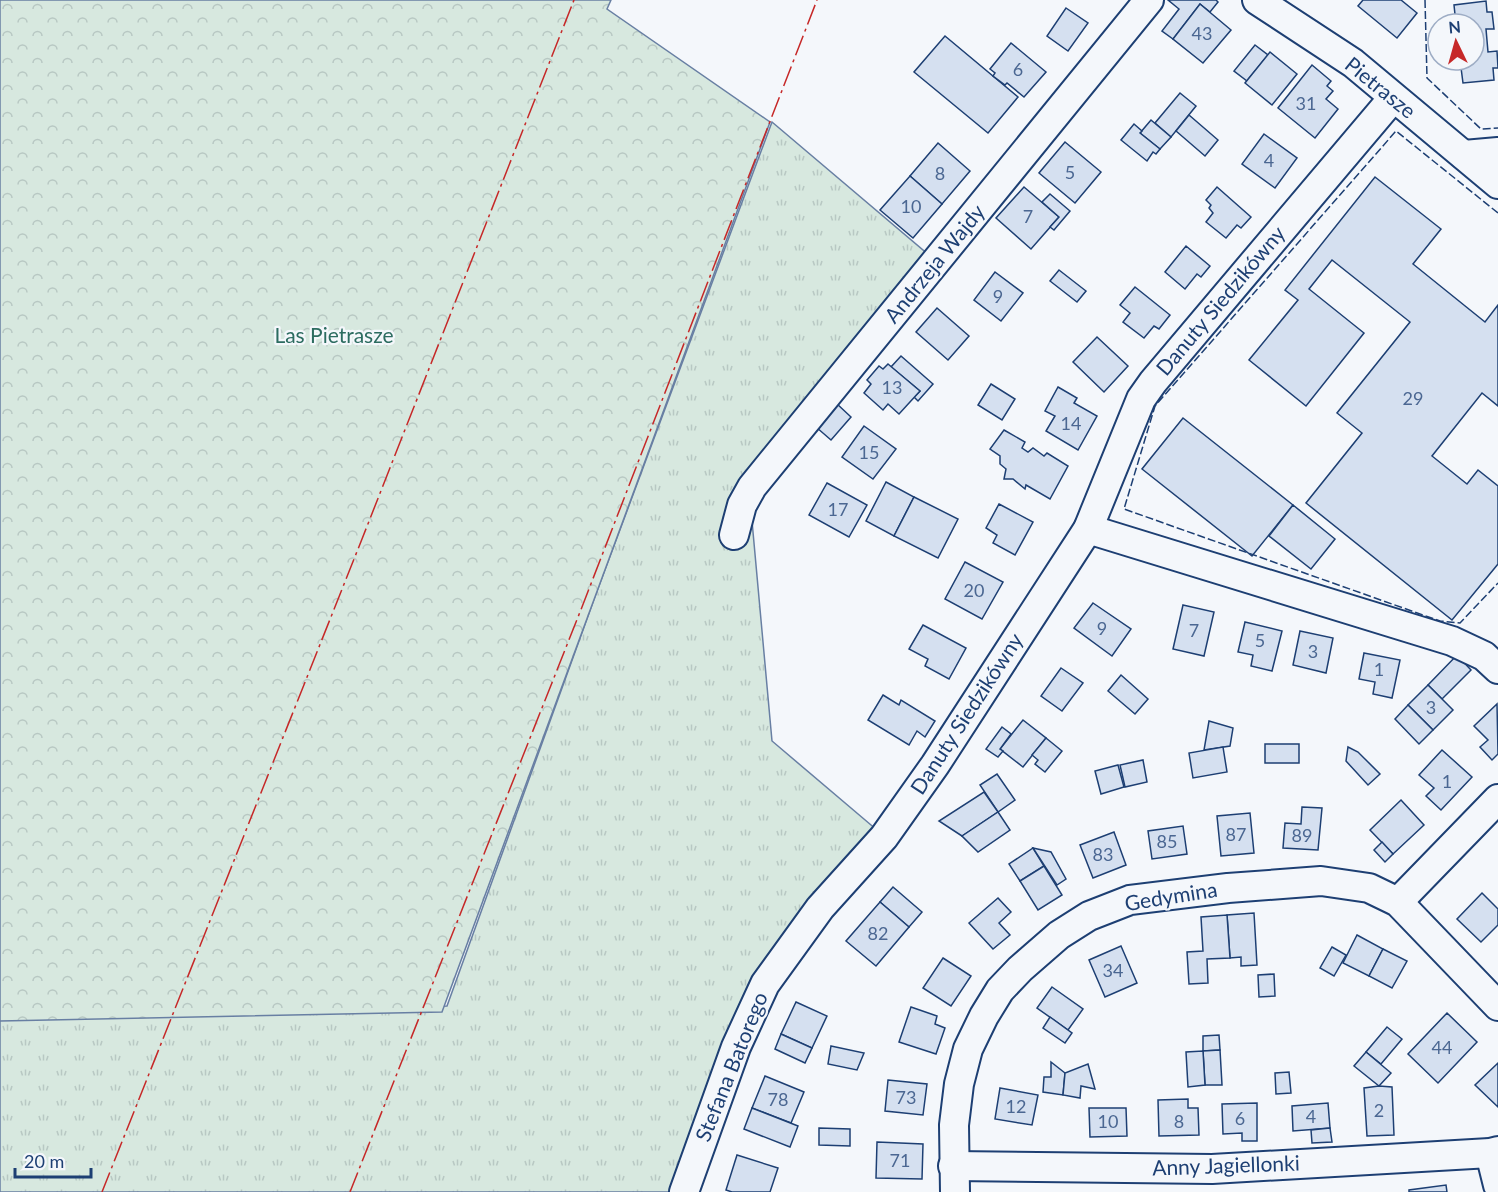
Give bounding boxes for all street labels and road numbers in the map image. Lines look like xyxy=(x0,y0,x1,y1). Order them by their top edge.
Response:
street label: Pietrasze xyxy=(1341,51,1421,123)
street label: Andrzeja Wajdy xyxy=(879,199,989,327)
street label: Danuty Siedzikówny xyxy=(1150,220,1290,380)
street label: Danuty Siedzikówny xyxy=(904,628,1027,798)
street label: Gedymina xyxy=(1123,876,1219,915)
street label: Stefana Batorego xyxy=(689,988,772,1145)
street label: Anny Jagiellonki xyxy=(1152,1149,1300,1180)

